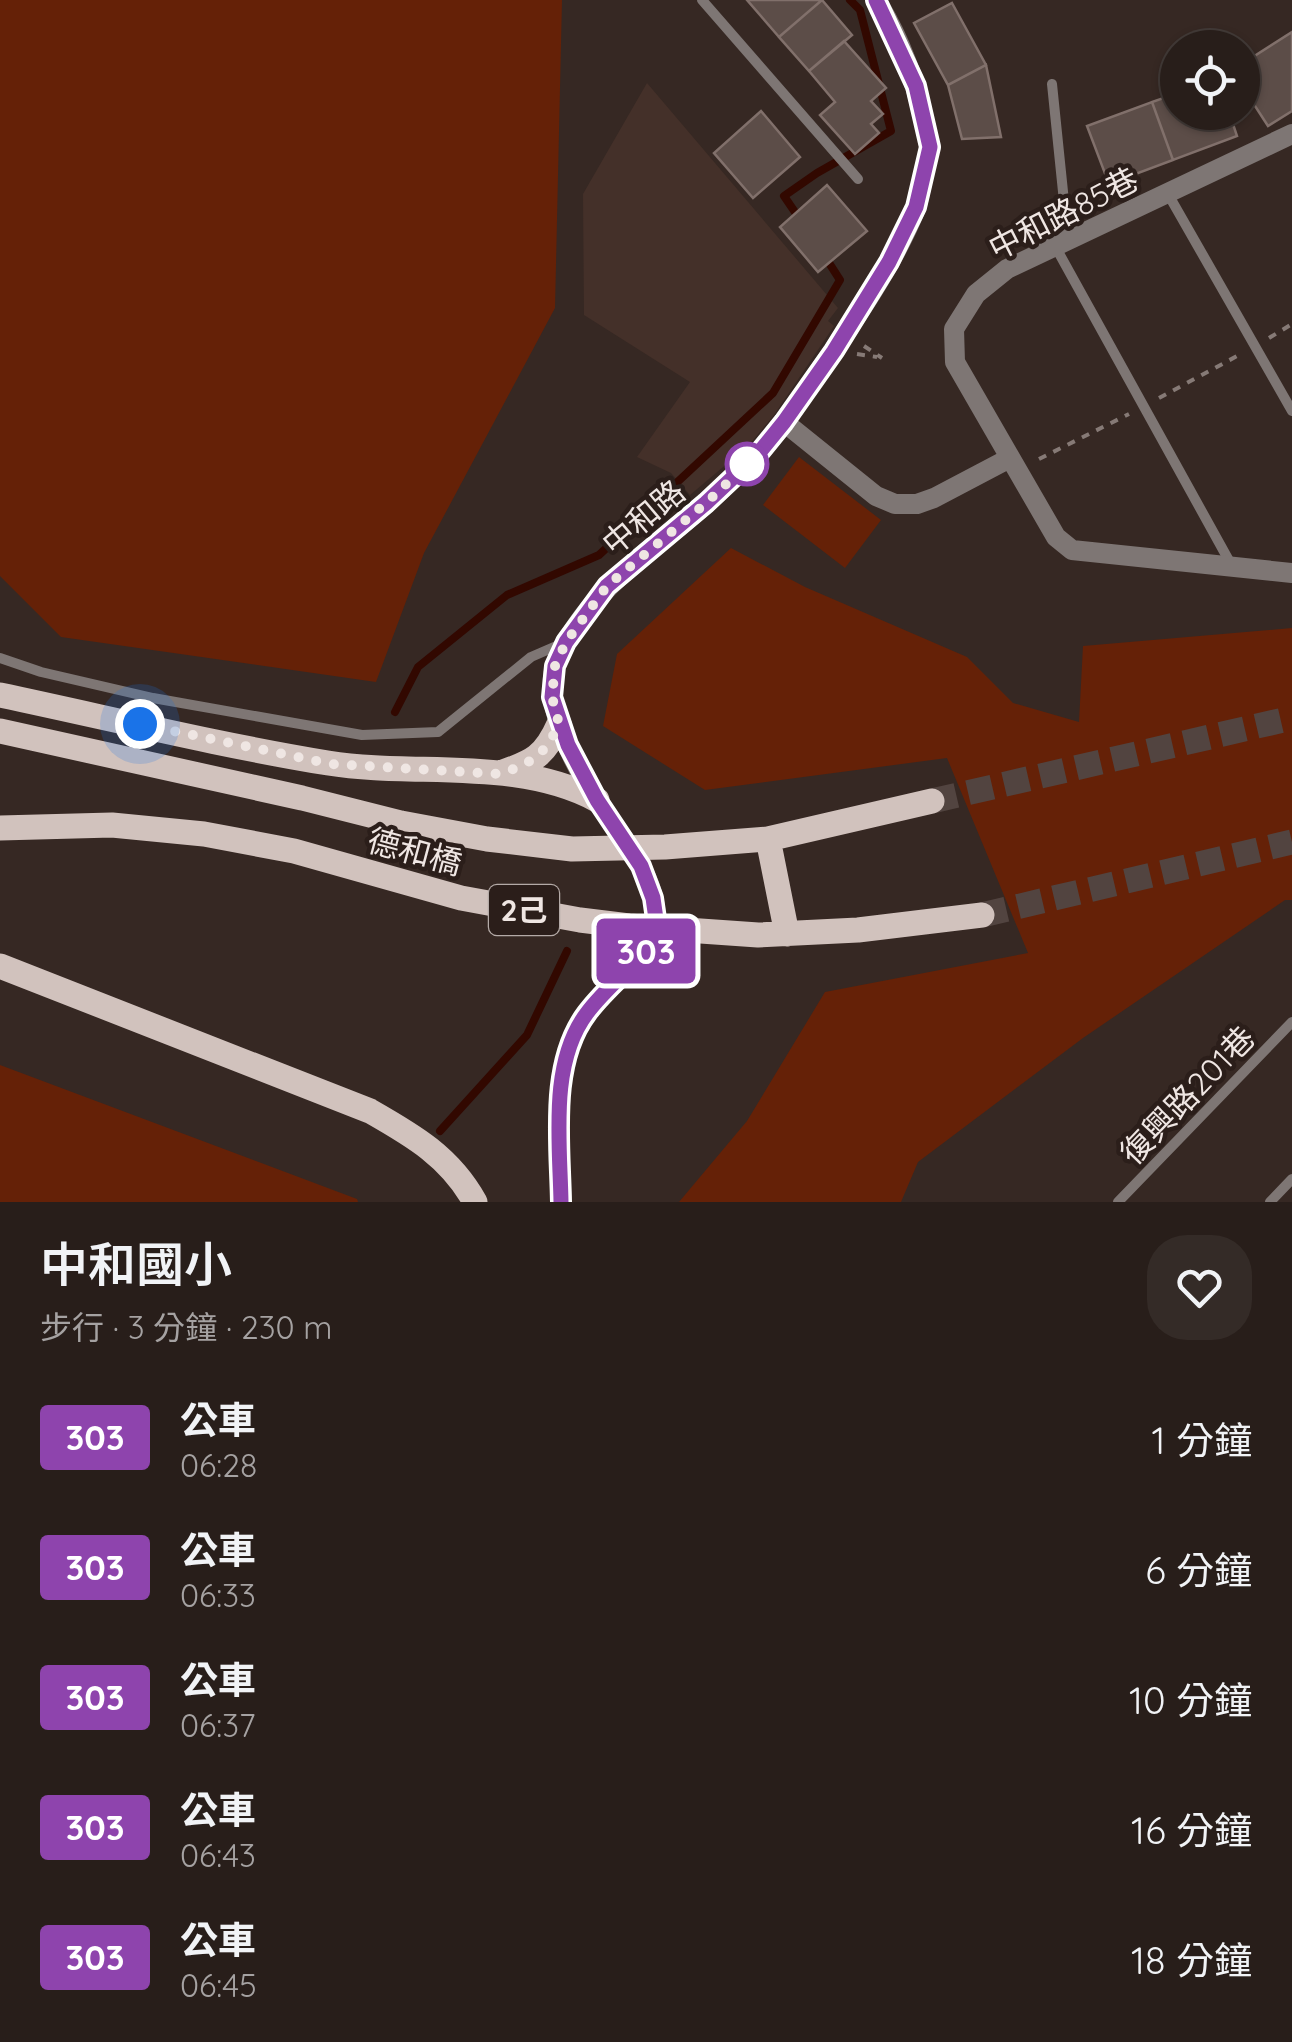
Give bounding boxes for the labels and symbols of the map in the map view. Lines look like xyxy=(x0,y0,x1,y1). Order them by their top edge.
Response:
street label: 中和路85巷 xyxy=(981,158,1145,268)
unlabelled marker xyxy=(726,443,768,485)
street label: 中和路 xyxy=(593,471,693,563)
your location xyxy=(115,699,165,749)
street label: 德和橋 xyxy=(363,819,467,883)
road number: 2己 xyxy=(489,885,559,935)
line badge: 303 xyxy=(588,918,704,984)
street label: 復興路201巷 xyxy=(1111,1018,1263,1172)

